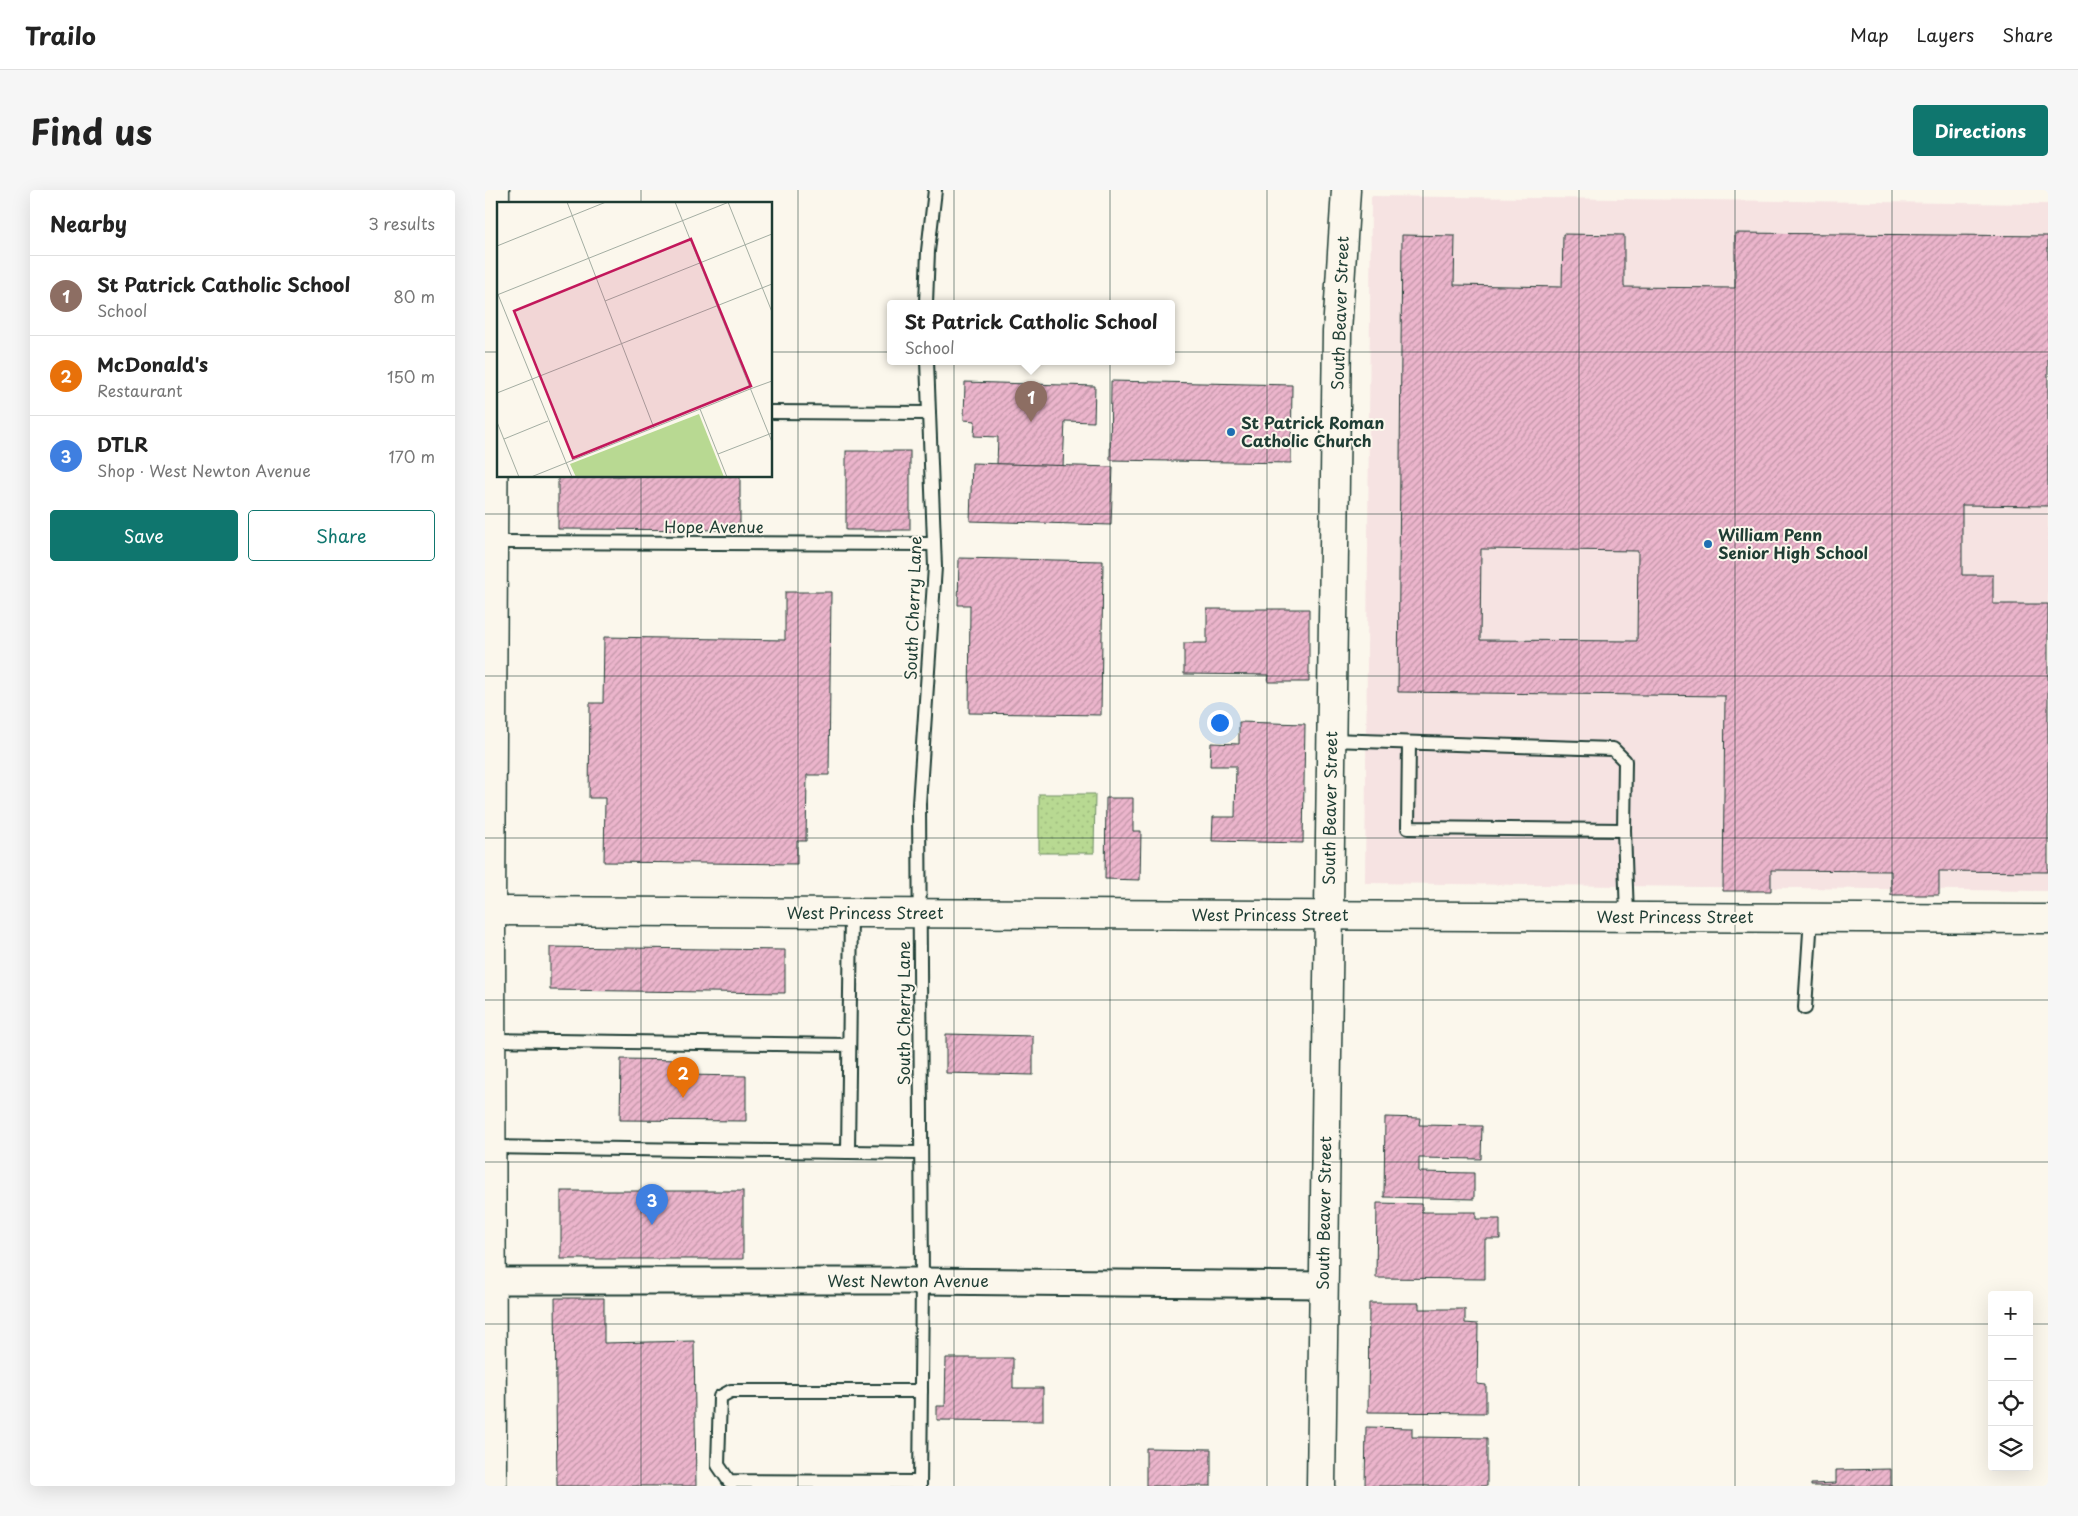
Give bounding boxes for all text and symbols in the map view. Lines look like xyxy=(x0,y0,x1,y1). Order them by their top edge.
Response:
text: Trailo xyxy=(25,17,96,53)
text: Map xyxy=(1850,21,1889,48)
text: Layers xyxy=(1917,21,1974,48)
text: Share xyxy=(2002,21,2053,48)
text: Find us xyxy=(30,104,152,157)
button: Directions xyxy=(1913,105,2048,156)
inset map xyxy=(497,202,773,478)
text: Nearby xyxy=(50,207,127,239)
text: 3 results xyxy=(368,211,435,235)
street label: South Beaver Street xyxy=(1324,235,1354,390)
text: St Patrick Catholic School xyxy=(97,270,350,298)
text: 1 xyxy=(62,284,70,308)
text: 80 m xyxy=(393,284,435,308)
text: School xyxy=(97,298,147,322)
popup xyxy=(887,300,1175,365)
text: St Patrick Catholic School xyxy=(904,307,1158,335)
text: School xyxy=(904,335,955,359)
text: McDonald's xyxy=(97,350,208,378)
text: 2 xyxy=(60,364,72,388)
text: 150 m xyxy=(387,364,435,388)
text: Restaurant xyxy=(97,378,183,402)
pin: 1 xyxy=(1015,381,1047,422)
place label: St Patrick Roman Catholic Church xyxy=(1241,410,1384,452)
marker: St Patrick Roman Catholic Church xyxy=(1225,426,1237,438)
text: DTLR xyxy=(97,430,148,458)
text: 3 xyxy=(61,444,71,468)
text: 170 m xyxy=(389,444,435,468)
text: Shop · West Newton Avenue xyxy=(97,458,311,482)
button: Save xyxy=(50,510,238,561)
button: Share xyxy=(248,510,435,561)
street label: Hope Avenue xyxy=(664,514,764,538)
place label: William Penn Senior High School xyxy=(1718,522,1868,564)
street label: South Cherry Lane xyxy=(897,535,927,680)
marker: William Penn Senior High School xyxy=(1702,538,1714,550)
your location xyxy=(1207,710,1233,736)
street label: South Beaver Street xyxy=(1316,730,1342,885)
street label: West Princess Street xyxy=(787,900,944,924)
street label: West Princess Street xyxy=(1192,902,1349,926)
street label: West Princess Street xyxy=(1597,904,1754,928)
street label: South Cherry Lane xyxy=(891,941,915,1085)
pin: 2 xyxy=(667,1057,699,1098)
street label: South Beaver Street xyxy=(1310,1135,1336,1290)
pin: 3 xyxy=(636,1184,668,1225)
street label: West Newton Avenue xyxy=(827,1268,989,1292)
map controls xyxy=(1988,1291,2033,1471)
button: + xyxy=(1988,1291,2033,1336)
button: − xyxy=(1988,1336,2033,1381)
button: locate xyxy=(1988,1381,2033,1426)
button: layers xyxy=(1988,1426,2033,1471)

